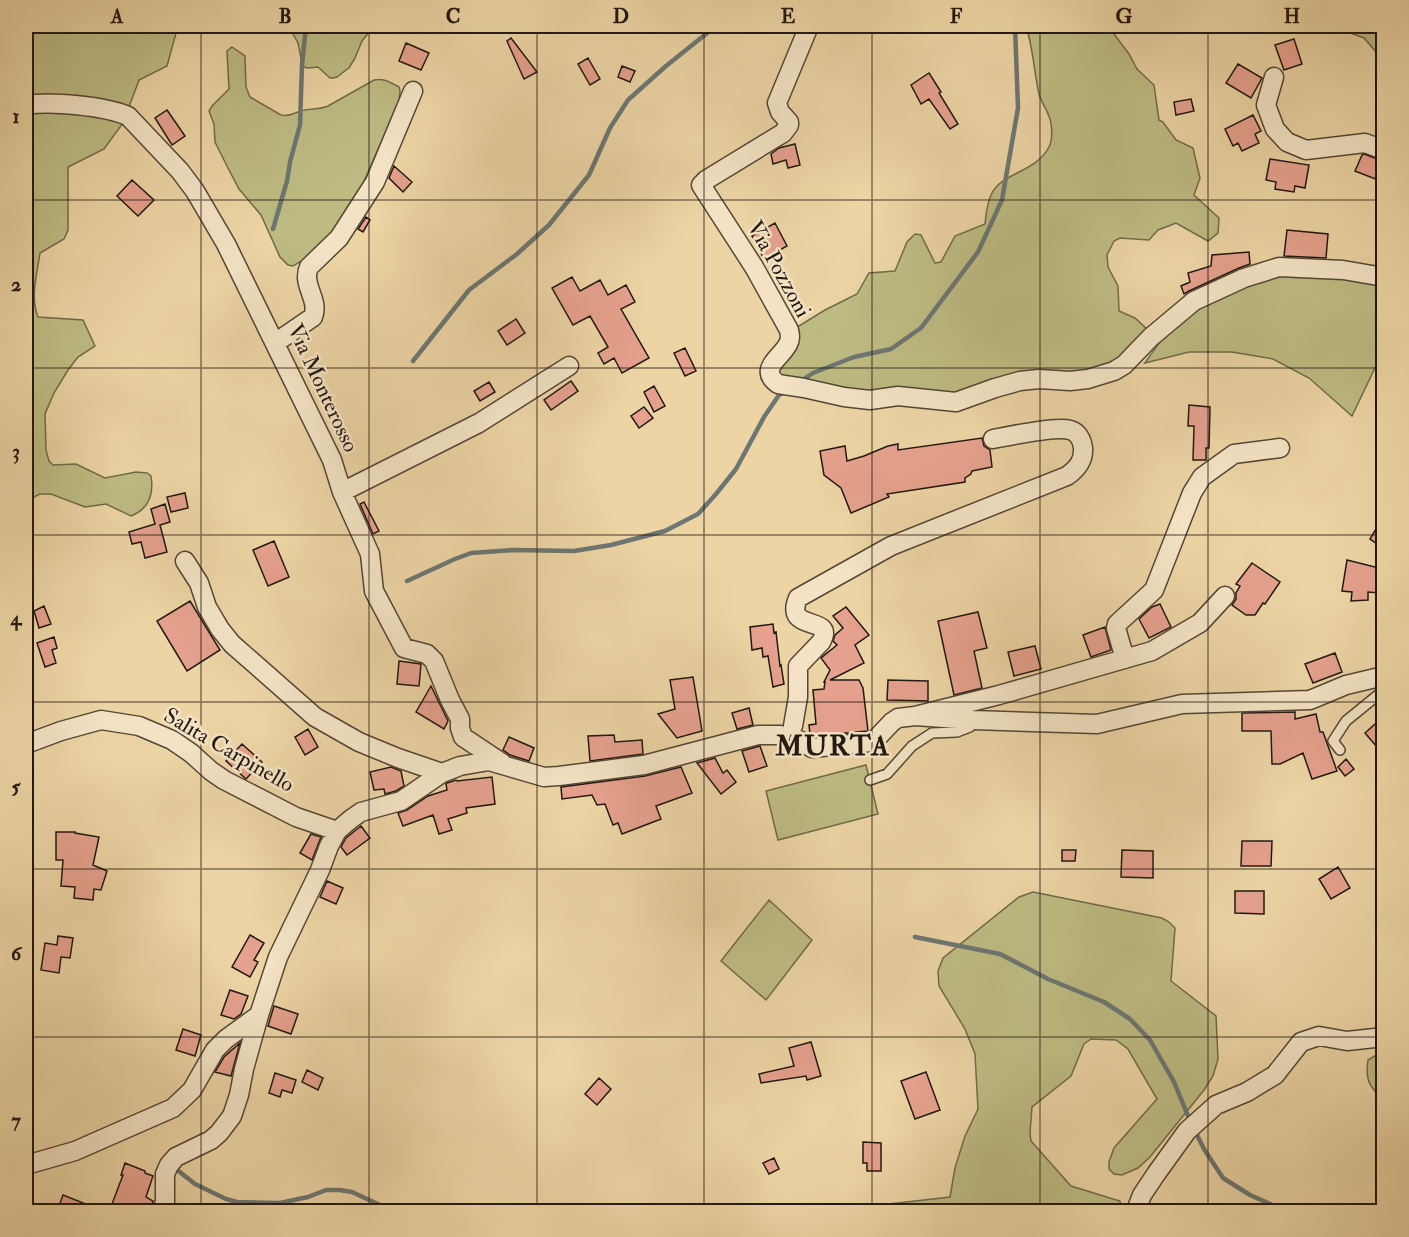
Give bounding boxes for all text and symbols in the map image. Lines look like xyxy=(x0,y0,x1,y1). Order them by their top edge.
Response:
text: A xyxy=(110,4,124,29)
text: B xyxy=(278,4,292,29)
text: C xyxy=(446,4,460,29)
text: D xyxy=(613,4,629,29)
text: E xyxy=(781,4,796,29)
text: F xyxy=(950,4,963,29)
text: G xyxy=(1116,4,1133,29)
text: H xyxy=(1284,4,1300,29)
text: 1 xyxy=(12,104,20,129)
street label: Via Pozzoni xyxy=(741,215,817,323)
text: 2 xyxy=(11,272,21,297)
street label: Via Monterosso xyxy=(281,319,365,457)
text: 3 xyxy=(12,439,20,464)
text: 4 xyxy=(10,606,23,631)
street label: Salita Carpinello xyxy=(158,701,299,799)
district label: MURTA xyxy=(774,729,891,764)
text: 5 xyxy=(12,774,22,799)
text: 6 xyxy=(11,941,23,966)
text: 7 xyxy=(11,1108,21,1133)

